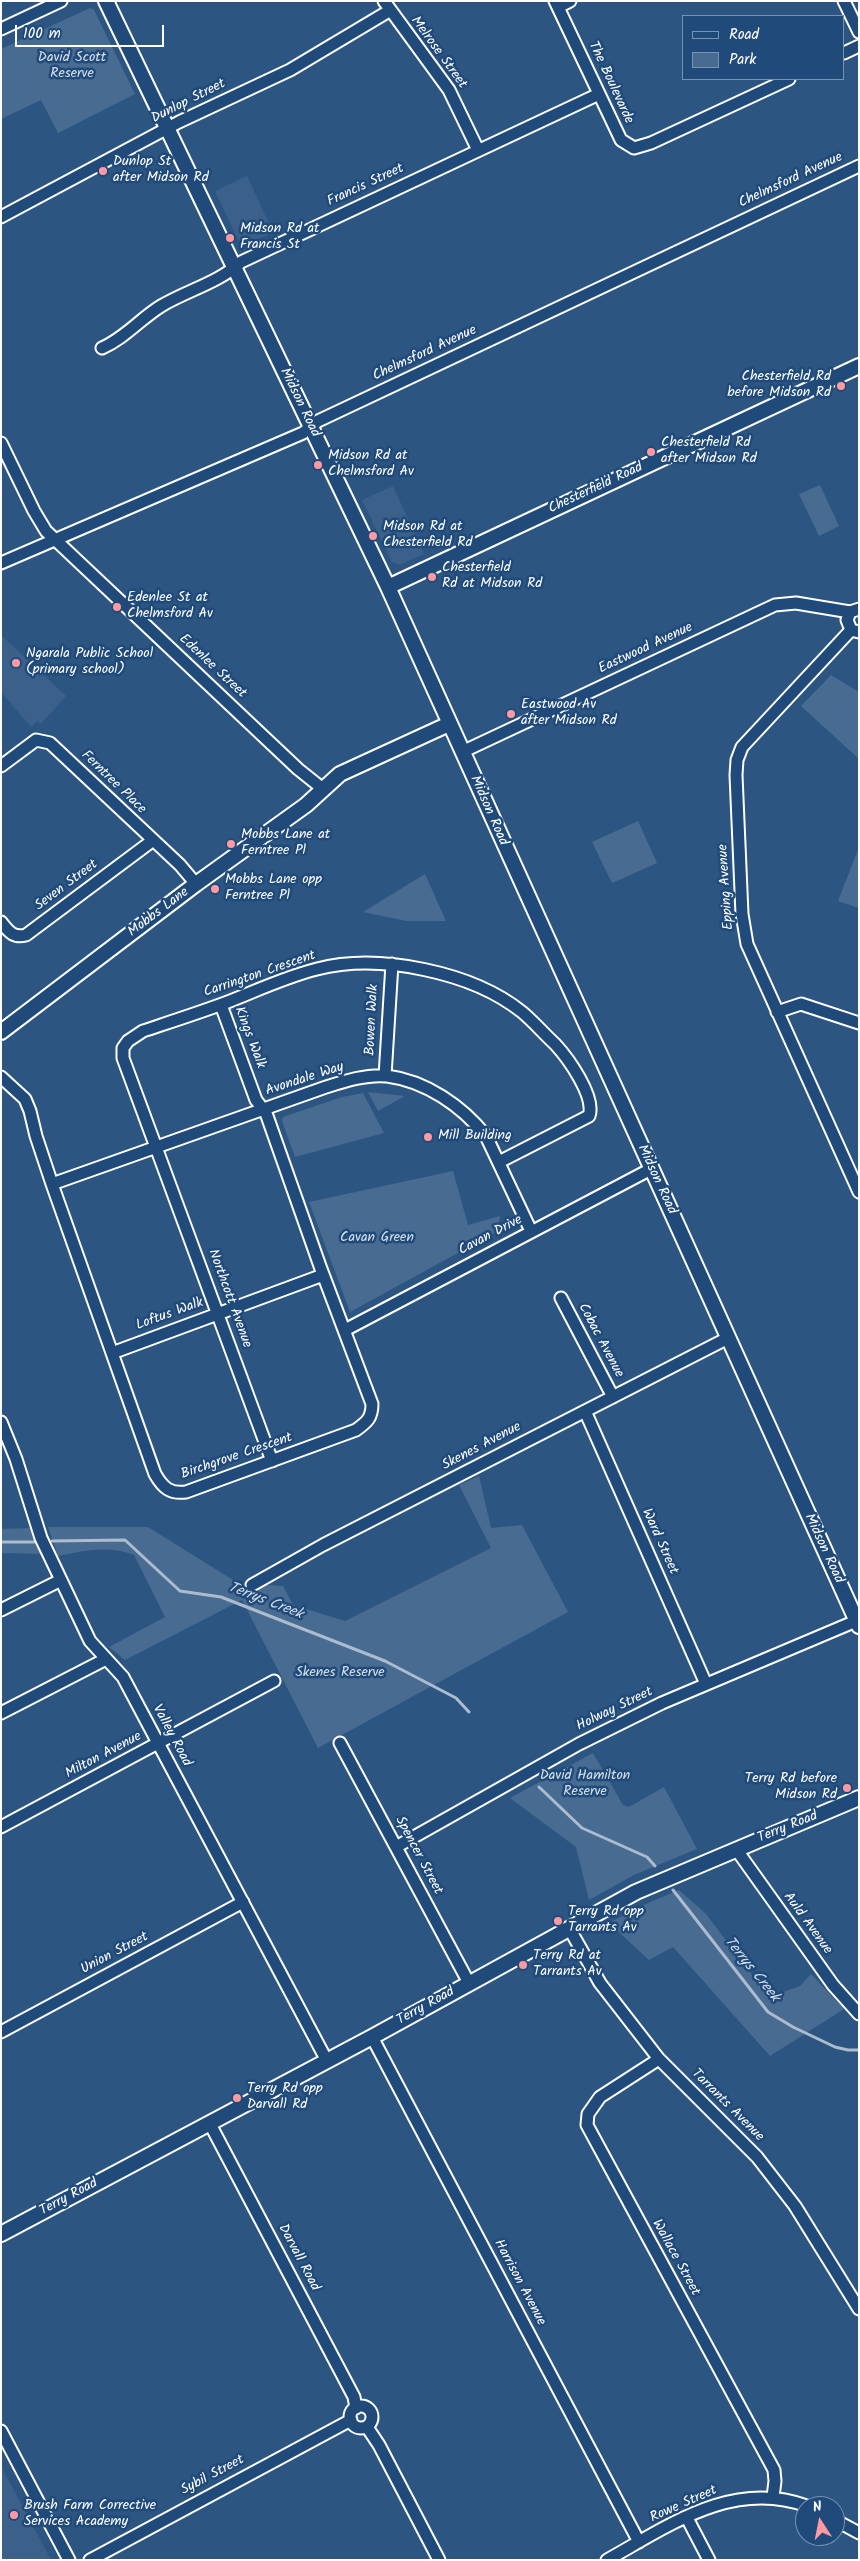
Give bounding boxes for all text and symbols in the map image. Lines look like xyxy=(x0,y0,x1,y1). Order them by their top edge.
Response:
street label: Melrose Street xyxy=(406,14,470,92)
scale bar xyxy=(18,15,166,47)
legend xyxy=(682,15,845,80)
text: 100 m xyxy=(23,22,61,46)
text: Road xyxy=(729,23,759,47)
street label: The Boulevarde xyxy=(584,39,636,127)
text: Park xyxy=(729,48,756,72)
park label: David Scott Reserve xyxy=(38,51,106,84)
street label: Dunlop Street xyxy=(149,76,229,128)
street label: Chelmsford Avenue xyxy=(736,150,846,212)
place label: Dunlop St after Midson Rd xyxy=(113,155,209,188)
street label: Francis Street xyxy=(325,161,407,211)
marker: Dunlop St after Midson Rd xyxy=(97,165,109,177)
place label: Midson Rd at Francis St xyxy=(240,222,320,254)
marker: Midson Rd at Francis St xyxy=(224,232,236,244)
street label: Chelmsford Avenue xyxy=(370,323,480,385)
street label: Midson Road xyxy=(275,366,323,440)
place label: Chesterfield Rd before Midson Rd xyxy=(727,370,831,402)
marker: Chesterfield Rd before Midson Rd xyxy=(835,380,847,392)
place label: Chesterfield Rd after Midson Rd xyxy=(661,436,757,468)
marker: Chesterfield Rd after Midson Rd xyxy=(645,446,657,458)
place label: Midson Rd at Chelmsford Av xyxy=(328,449,414,482)
marker: Midson Rd at Chelmsford Av xyxy=(312,459,324,471)
street label: Chesterfield Road xyxy=(546,460,646,518)
place label: Midson Rd at Chesterfield Rd xyxy=(383,520,472,552)
marker: Midson Rd at Chesterfield Rd xyxy=(367,530,379,542)
place label: Chesterfield Rd at Midson Rd xyxy=(442,561,542,594)
marker: Chesterfield Rd at Midson Rd xyxy=(426,571,438,583)
place label: Edenlee St at Chelmsford Av xyxy=(127,591,213,624)
marker: Edenlee St at Chelmsford Av xyxy=(111,601,123,613)
street label: Eastwood Avenue xyxy=(596,620,696,678)
street label: Edenlee Street xyxy=(175,632,249,702)
place label: Ngarala Public School (primary school) xyxy=(26,647,153,680)
marker: Ngarala Public School (primary school) xyxy=(10,657,22,669)
place label: Eastwood Av after Midson Rd xyxy=(521,698,617,730)
marker: Eastwood Av after Midson Rd xyxy=(505,708,517,720)
street label: Ferntree Place xyxy=(77,748,149,818)
street label: Midson Road xyxy=(465,773,511,849)
place label: Mobbs Lane at Ferntree Pl xyxy=(241,828,330,860)
marker: Mobbs Lane at Ferntree Pl xyxy=(225,838,237,850)
street label: Epping Avenue xyxy=(716,844,738,930)
street label: Seven Street xyxy=(32,857,102,915)
place label: Mobbs Lane opp Ferntree Pl xyxy=(225,873,322,906)
marker: Mobbs Lane opp Ferntree Pl xyxy=(209,883,221,895)
street label: Mobbs Lane xyxy=(125,885,193,941)
street label: Carrington Crescent xyxy=(202,948,318,1002)
street label: Bowen Walk xyxy=(363,984,383,1056)
street label: Kings Walk xyxy=(230,1005,268,1071)
street label: Avondale Way xyxy=(264,1059,346,1101)
place label: Mill Building xyxy=(438,1129,512,1145)
marker: Mill Building xyxy=(422,1131,434,1143)
street label: Midson Road xyxy=(633,1143,679,1217)
street label: Cavan Drive xyxy=(456,1212,526,1260)
park label: Cavan Green xyxy=(340,1231,414,1247)
street label: Northcott Avenue xyxy=(203,1247,255,1351)
street label: Loftus Walk xyxy=(134,1295,206,1335)
street label: Cobac Avenue xyxy=(573,1301,627,1381)
street label: Skenes Avenue xyxy=(440,1419,524,1475)
street label: Birchgrove Crescent xyxy=(179,1430,295,1484)
street label: Ward Street xyxy=(637,1506,681,1578)
street label: Midson Road xyxy=(800,1512,846,1586)
water label: Terrys Creek xyxy=(225,1580,305,1624)
park label: Skenes Reserve xyxy=(295,1666,385,1682)
street label: Holway Street xyxy=(574,1684,656,1736)
street label: Valley Road xyxy=(148,1702,194,1770)
street label: Milton Avenue xyxy=(63,1729,145,1783)
park label: David Hamilton Reserve xyxy=(540,1769,630,1801)
place label: Terry Rd before Midson Rd xyxy=(745,1772,837,1804)
marker: Terry Rd before Midson Rd xyxy=(841,1782,853,1794)
street label: Terry Road xyxy=(756,1808,820,1848)
street label: Spencer Street xyxy=(390,1814,446,1898)
street label: Auld Avenue xyxy=(779,1890,835,1958)
place label: Terry Rd opp Tarrants Av xyxy=(568,1905,644,1938)
marker: Terry Rd opp Tarrants Av xyxy=(552,1915,564,1927)
street label: Union Street xyxy=(78,1929,152,1979)
water label: Terrys Creek xyxy=(719,1934,783,2006)
place label: Terry Rd at Tarrants Av xyxy=(533,1949,602,1981)
marker: Terry Rd at Tarrants Av xyxy=(517,1959,529,1971)
street label: Terry Road xyxy=(394,1984,458,2030)
street label: Tarrants Avenue xyxy=(687,2066,767,2146)
place label: Terry Rd opp Darvall Rd xyxy=(247,2082,323,2114)
marker: Terry Rd opp Darvall Rd xyxy=(231,2092,243,2104)
street label: Terry Road xyxy=(37,2176,101,2220)
street label: Wallace Street xyxy=(647,2217,703,2299)
street label: Darvall Road xyxy=(273,2222,323,2294)
street label: Harrison Avenue xyxy=(489,2237,549,2329)
street label: Sybil Street xyxy=(178,2452,248,2500)
street label: Rowe Street xyxy=(648,2483,720,2527)
north arrow xyxy=(795,2496,845,2546)
text: N xyxy=(811,2496,824,2519)
place label: Brush Farm Corrective Services Academy xyxy=(24,2499,156,2532)
marker: Brush Farm Corrective Services Academy xyxy=(8,2509,20,2521)

